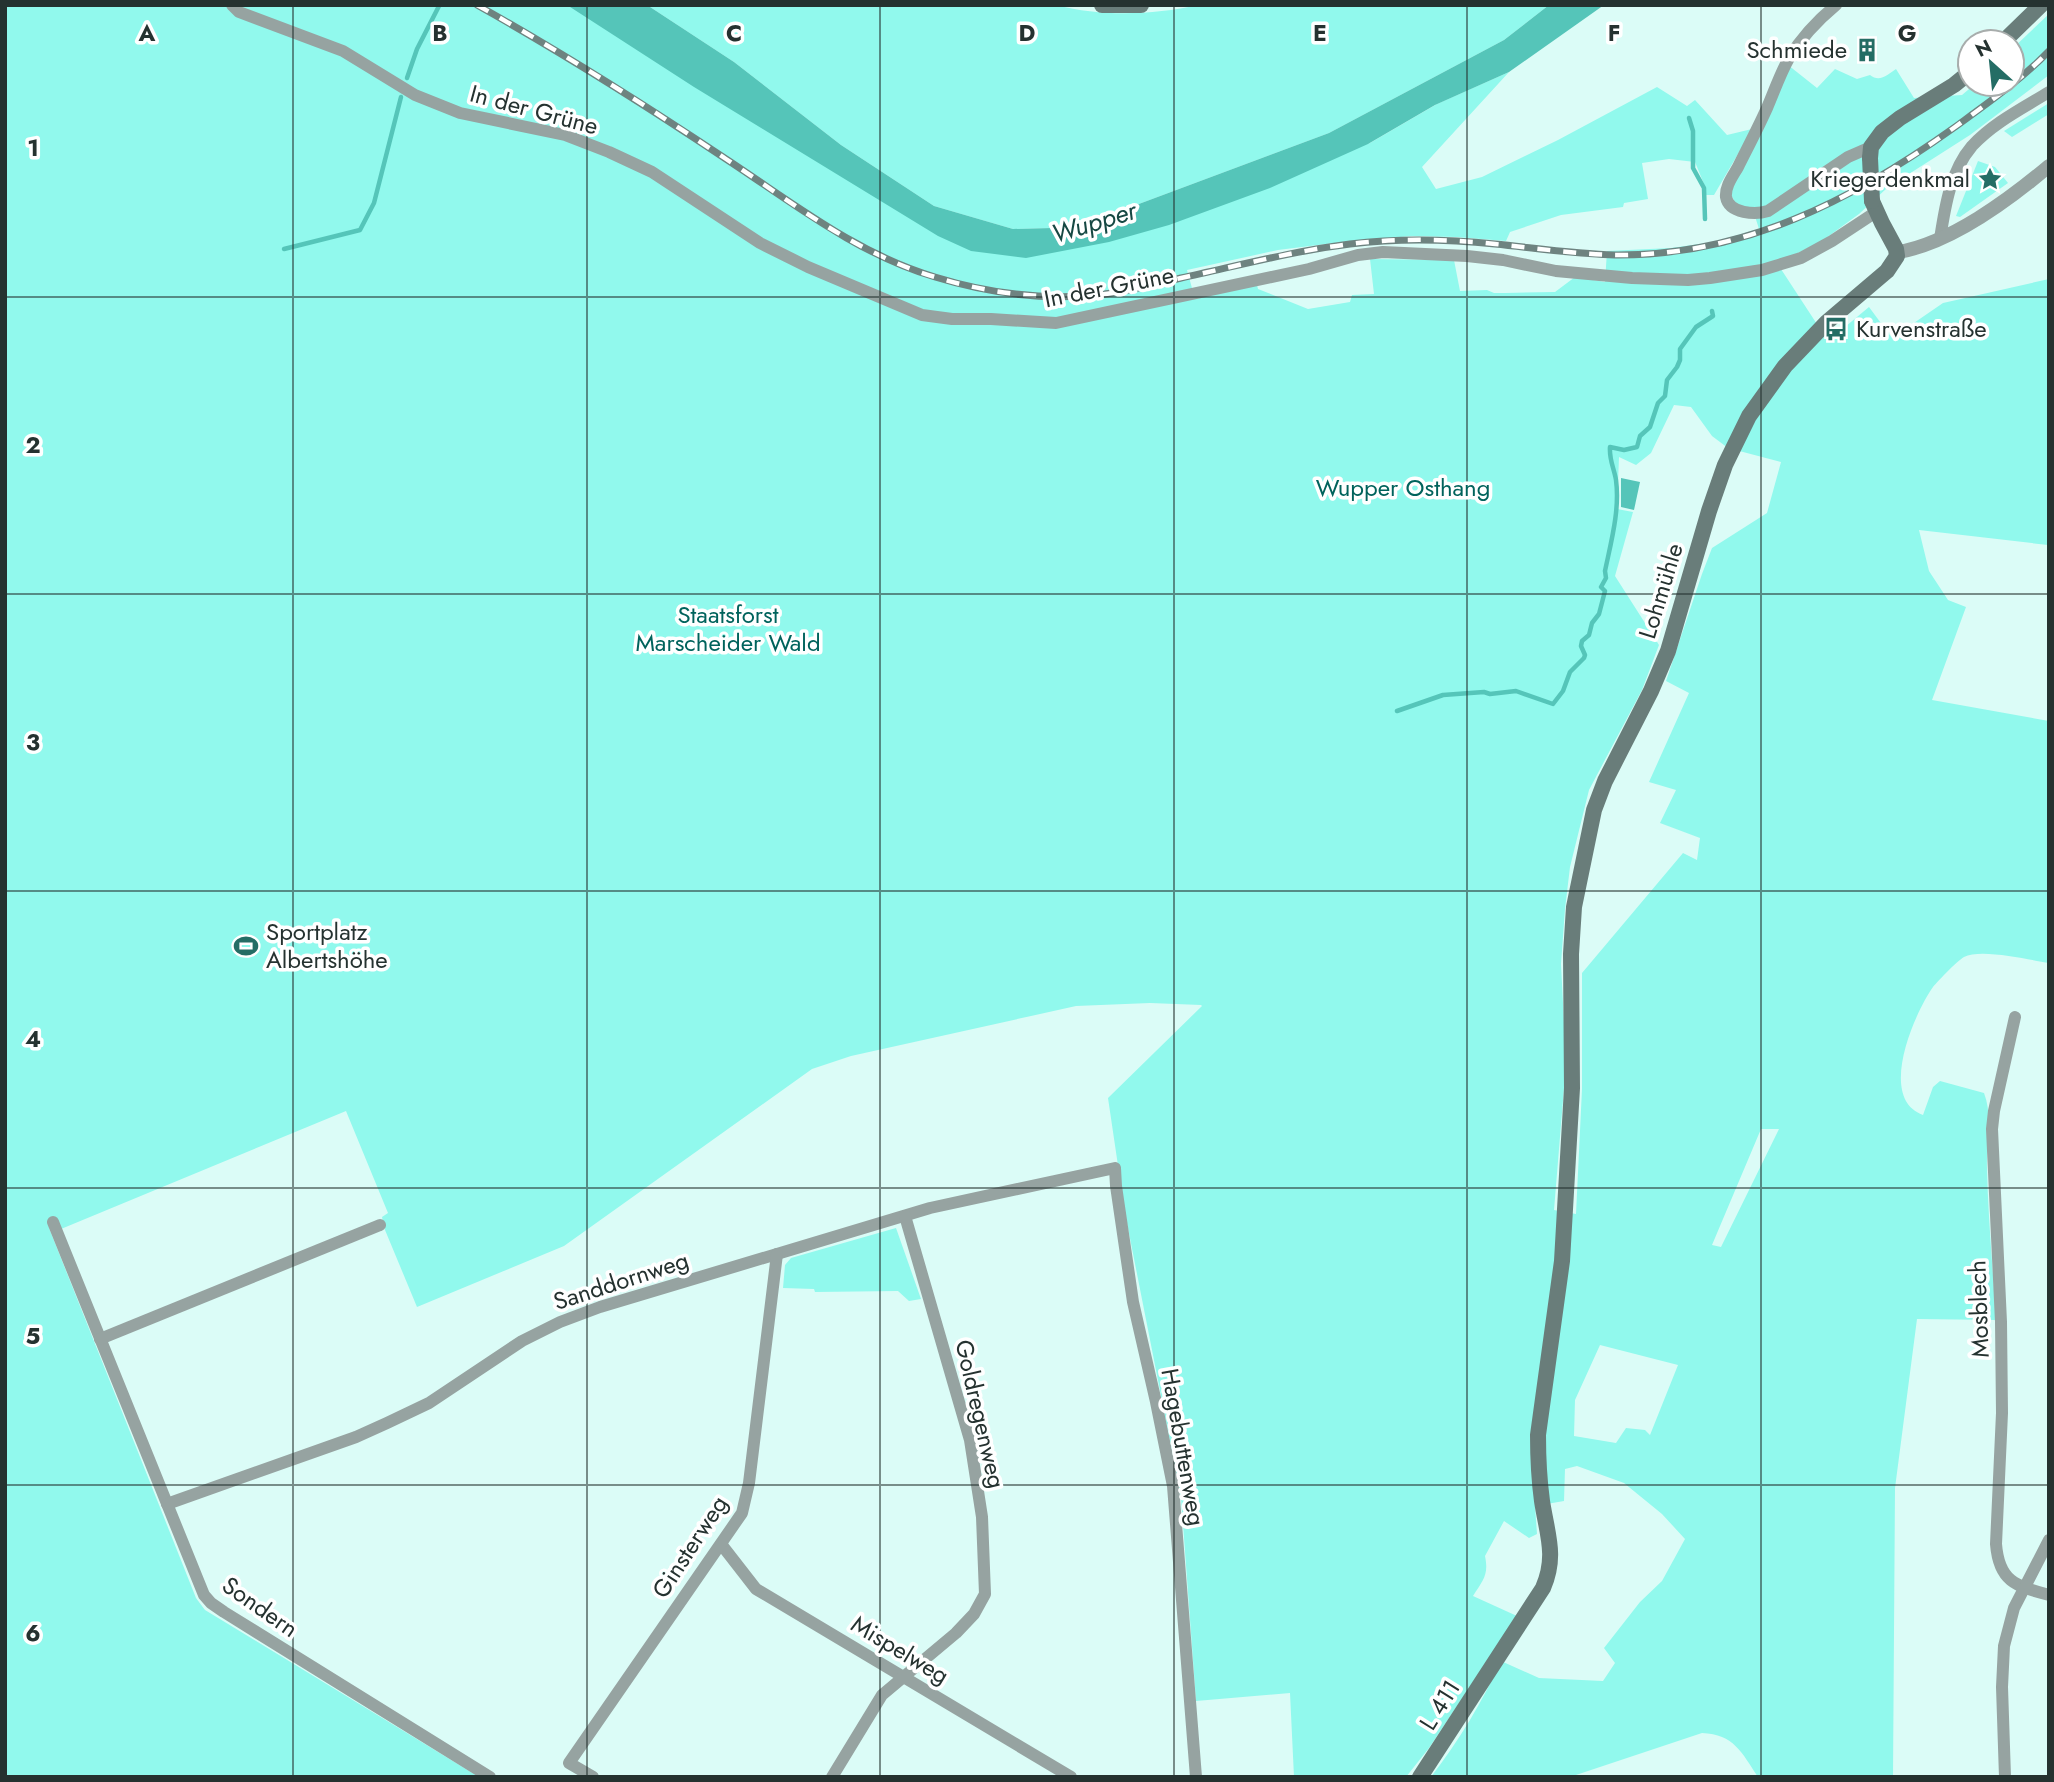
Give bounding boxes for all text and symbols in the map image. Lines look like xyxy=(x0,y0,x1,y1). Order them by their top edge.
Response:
text: A xyxy=(138,16,156,50)
text: B xyxy=(432,16,448,50)
text: C xyxy=(726,16,742,50)
text: D xyxy=(1019,16,1036,50)
text: E xyxy=(1313,16,1327,50)
text: F xyxy=(1608,16,1620,50)
text: G xyxy=(1898,16,1916,50)
north arrow xyxy=(1956,28,2026,98)
place label: Schmiede xyxy=(1746,32,1847,67)
text: N xyxy=(1971,33,1996,64)
building icon: Schmiede xyxy=(1853,36,1881,64)
street label: In der Grüne xyxy=(466,76,602,143)
text: 1 xyxy=(27,131,39,165)
place label: Kriegerdenkmal xyxy=(1810,161,1970,196)
place icon: Kriegerdenkmal xyxy=(1976,165,2004,193)
water label: Wupper xyxy=(1047,191,1142,253)
street label: In der Grüne xyxy=(1041,257,1177,316)
place label: Kurvenstraße xyxy=(1856,311,1987,346)
bus stop icon: Kurvenstraße xyxy=(1822,315,1850,343)
text: 2 xyxy=(25,428,41,462)
park label: Wupper Osthang xyxy=(1316,470,1490,505)
street label: Lohmühle xyxy=(1629,539,1692,643)
park label: Staatsforst Marscheider Wald xyxy=(635,597,821,660)
text: 3 xyxy=(26,725,40,759)
place label: Sportplatz Albertshöhe xyxy=(266,914,388,977)
sports icon: Sportplatz Albertshöhe xyxy=(232,932,260,960)
text: 4 xyxy=(25,1022,41,1056)
street label: Sanddornweg xyxy=(549,1242,693,1319)
street label: Mosblech xyxy=(1959,1260,1998,1359)
text: 5 xyxy=(26,1319,40,1353)
street label: Goldregenweg xyxy=(946,1336,1015,1492)
street label: Hagebuttenweg xyxy=(1152,1365,1215,1528)
street label: Ginsterweg xyxy=(643,1488,736,1605)
street label: Sondern xyxy=(215,1568,305,1646)
street label: Mispelweg xyxy=(845,1607,956,1693)
text: 6 xyxy=(25,1616,41,1650)
street label: L 411 xyxy=(1411,1673,1469,1737)

